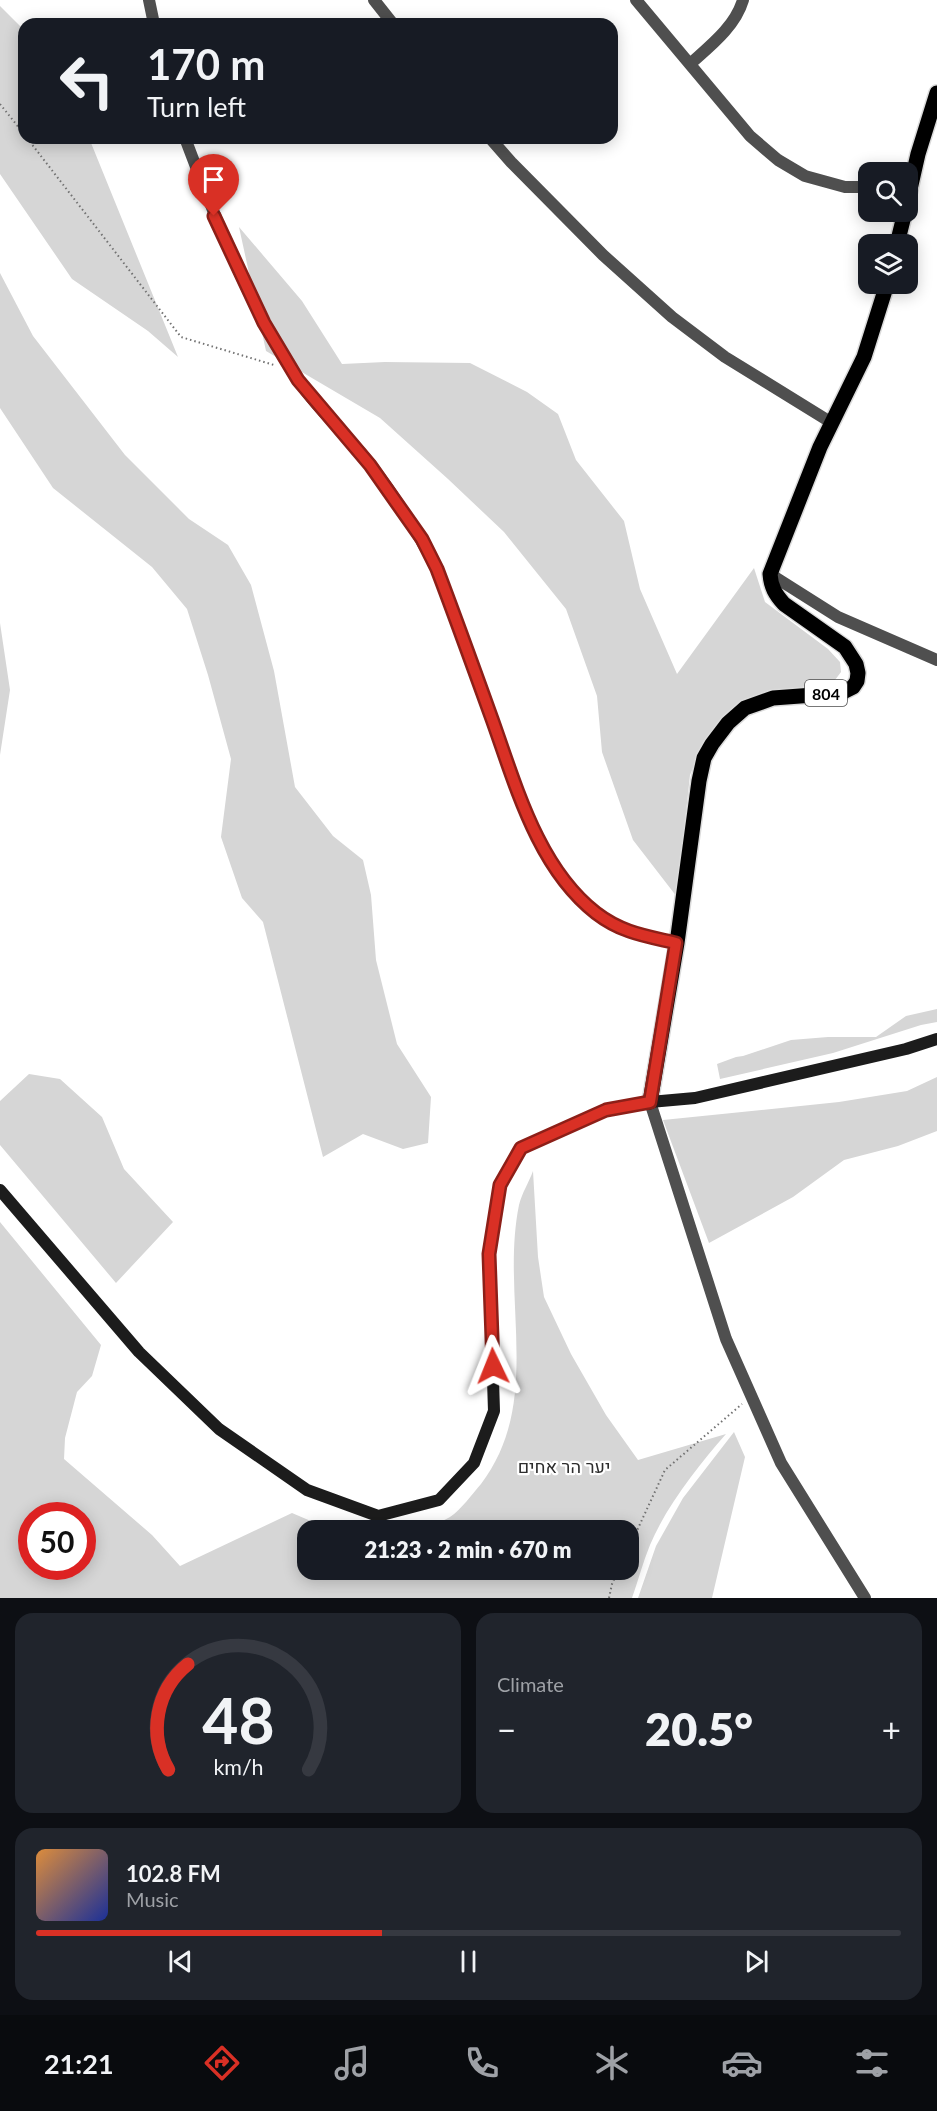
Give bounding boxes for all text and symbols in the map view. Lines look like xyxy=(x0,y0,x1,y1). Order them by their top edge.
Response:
text: 170 m xyxy=(147,39,265,89)
icon: left xyxy=(48,42,126,120)
text: Turn left xyxy=(147,90,246,123)
pin xyxy=(188,154,239,216)
map controls xyxy=(858,162,918,294)
button: search xyxy=(858,162,918,222)
icon: arrive xyxy=(197,163,230,196)
button: layers xyxy=(858,234,918,294)
road number: 804 xyxy=(805,680,847,706)
position arrow xyxy=(461,1334,525,1398)
park label: יער הר אחים xyxy=(518,1455,610,1477)
speed limit sign: 50 xyxy=(18,1502,96,1580)
text: 21:23 · 2 min · 670 m xyxy=(365,1536,571,1563)
text: Climate xyxy=(497,1672,564,1696)
text: 48 xyxy=(202,1682,274,1757)
text: 20.5° xyxy=(645,1702,753,1756)
text: − xyxy=(497,1709,516,1749)
text: + xyxy=(882,1709,901,1749)
text: km/h xyxy=(213,1754,263,1780)
text: 102.8 FM xyxy=(126,1860,221,1887)
text: Music xyxy=(126,1887,179,1911)
icon: previous xyxy=(164,1945,197,1978)
icon: pause xyxy=(452,1945,485,1978)
icon: next xyxy=(740,1945,773,1978)
icon: directions xyxy=(201,2042,243,2084)
icon: music xyxy=(331,2042,373,2084)
icon: phone xyxy=(461,2042,503,2084)
icon: climate xyxy=(591,2042,633,2084)
icon: car xyxy=(721,2042,763,2084)
icon: filters xyxy=(851,2042,893,2084)
text: 21:21 xyxy=(44,2047,114,2080)

